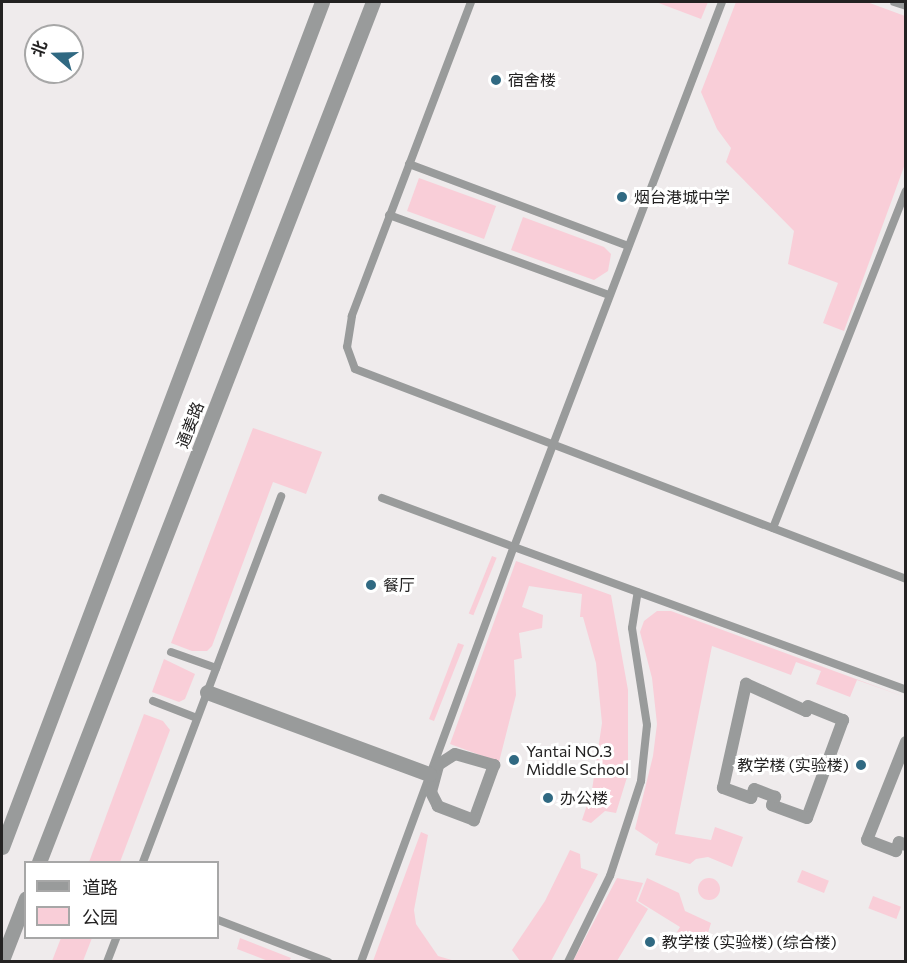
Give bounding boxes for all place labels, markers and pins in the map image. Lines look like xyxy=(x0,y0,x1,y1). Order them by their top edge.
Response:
place label: 宿舍楼 xyxy=(508,70,556,90)
marker: 宿舍楼 xyxy=(489,73,503,87)
place label: 烟台港城中学 xyxy=(634,187,730,207)
marker: 烟台港城中学 xyxy=(615,190,629,204)
place label: 餐厅 xyxy=(383,575,415,595)
marker: 餐厅 xyxy=(364,578,378,592)
place label: Yantai NO.3 Middle School xyxy=(526,741,629,779)
marker: Yantai NO.3 Middle School xyxy=(507,753,521,767)
place label: 教学楼 (实验楼) xyxy=(738,755,849,775)
marker: 教学楼 (实验楼) xyxy=(854,758,868,772)
place label: 办公楼 xyxy=(560,788,608,808)
marker: 办公楼 xyxy=(541,791,555,805)
place label: 教学楼 (实验楼) (综合楼) xyxy=(662,932,837,952)
marker: 教学楼 (实验楼) (综合楼) xyxy=(643,935,657,949)

